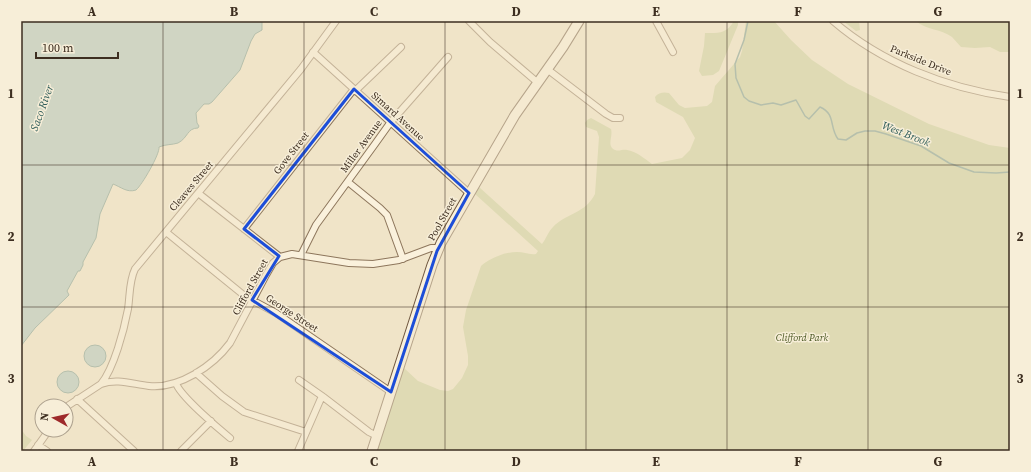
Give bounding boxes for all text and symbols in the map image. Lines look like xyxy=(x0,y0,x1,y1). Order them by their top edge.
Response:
text: A xyxy=(88,3,97,20)
text: B xyxy=(230,3,239,20)
text: C xyxy=(370,3,378,20)
text: D xyxy=(511,3,521,20)
text: E xyxy=(652,3,660,20)
text: F xyxy=(794,3,802,20)
text: G xyxy=(934,3,943,20)
scale bar xyxy=(36,34,118,60)
text: 100 m xyxy=(42,40,74,56)
street label: Parkside Drive xyxy=(888,42,954,78)
water label: Saco River xyxy=(27,82,57,133)
text: 1 xyxy=(7,85,15,102)
text: 1 xyxy=(1016,85,1024,102)
street label: Simard Avenue xyxy=(369,89,427,143)
street label: Miller Avenue xyxy=(337,117,385,175)
water label: West Brook xyxy=(880,118,933,150)
street label: Gove Street xyxy=(270,129,312,177)
street label: Cleaves Street xyxy=(166,158,216,214)
street label: Pool Street xyxy=(425,194,460,243)
text: 2 xyxy=(7,228,15,245)
text: 2 xyxy=(1016,228,1024,245)
street label: Clifford Street xyxy=(229,256,271,317)
street label: George Street xyxy=(263,291,321,335)
park label: Clifford Park xyxy=(776,331,829,344)
text: 3 xyxy=(7,370,15,387)
text: 3 xyxy=(1016,370,1024,387)
north arrow xyxy=(34,398,74,438)
text: N xyxy=(37,412,53,422)
text: A xyxy=(88,453,97,470)
text: B xyxy=(230,453,239,470)
text: C xyxy=(370,453,378,470)
text: D xyxy=(511,453,521,470)
text: E xyxy=(652,453,660,470)
text: F xyxy=(794,453,802,470)
text: G xyxy=(934,453,943,470)

